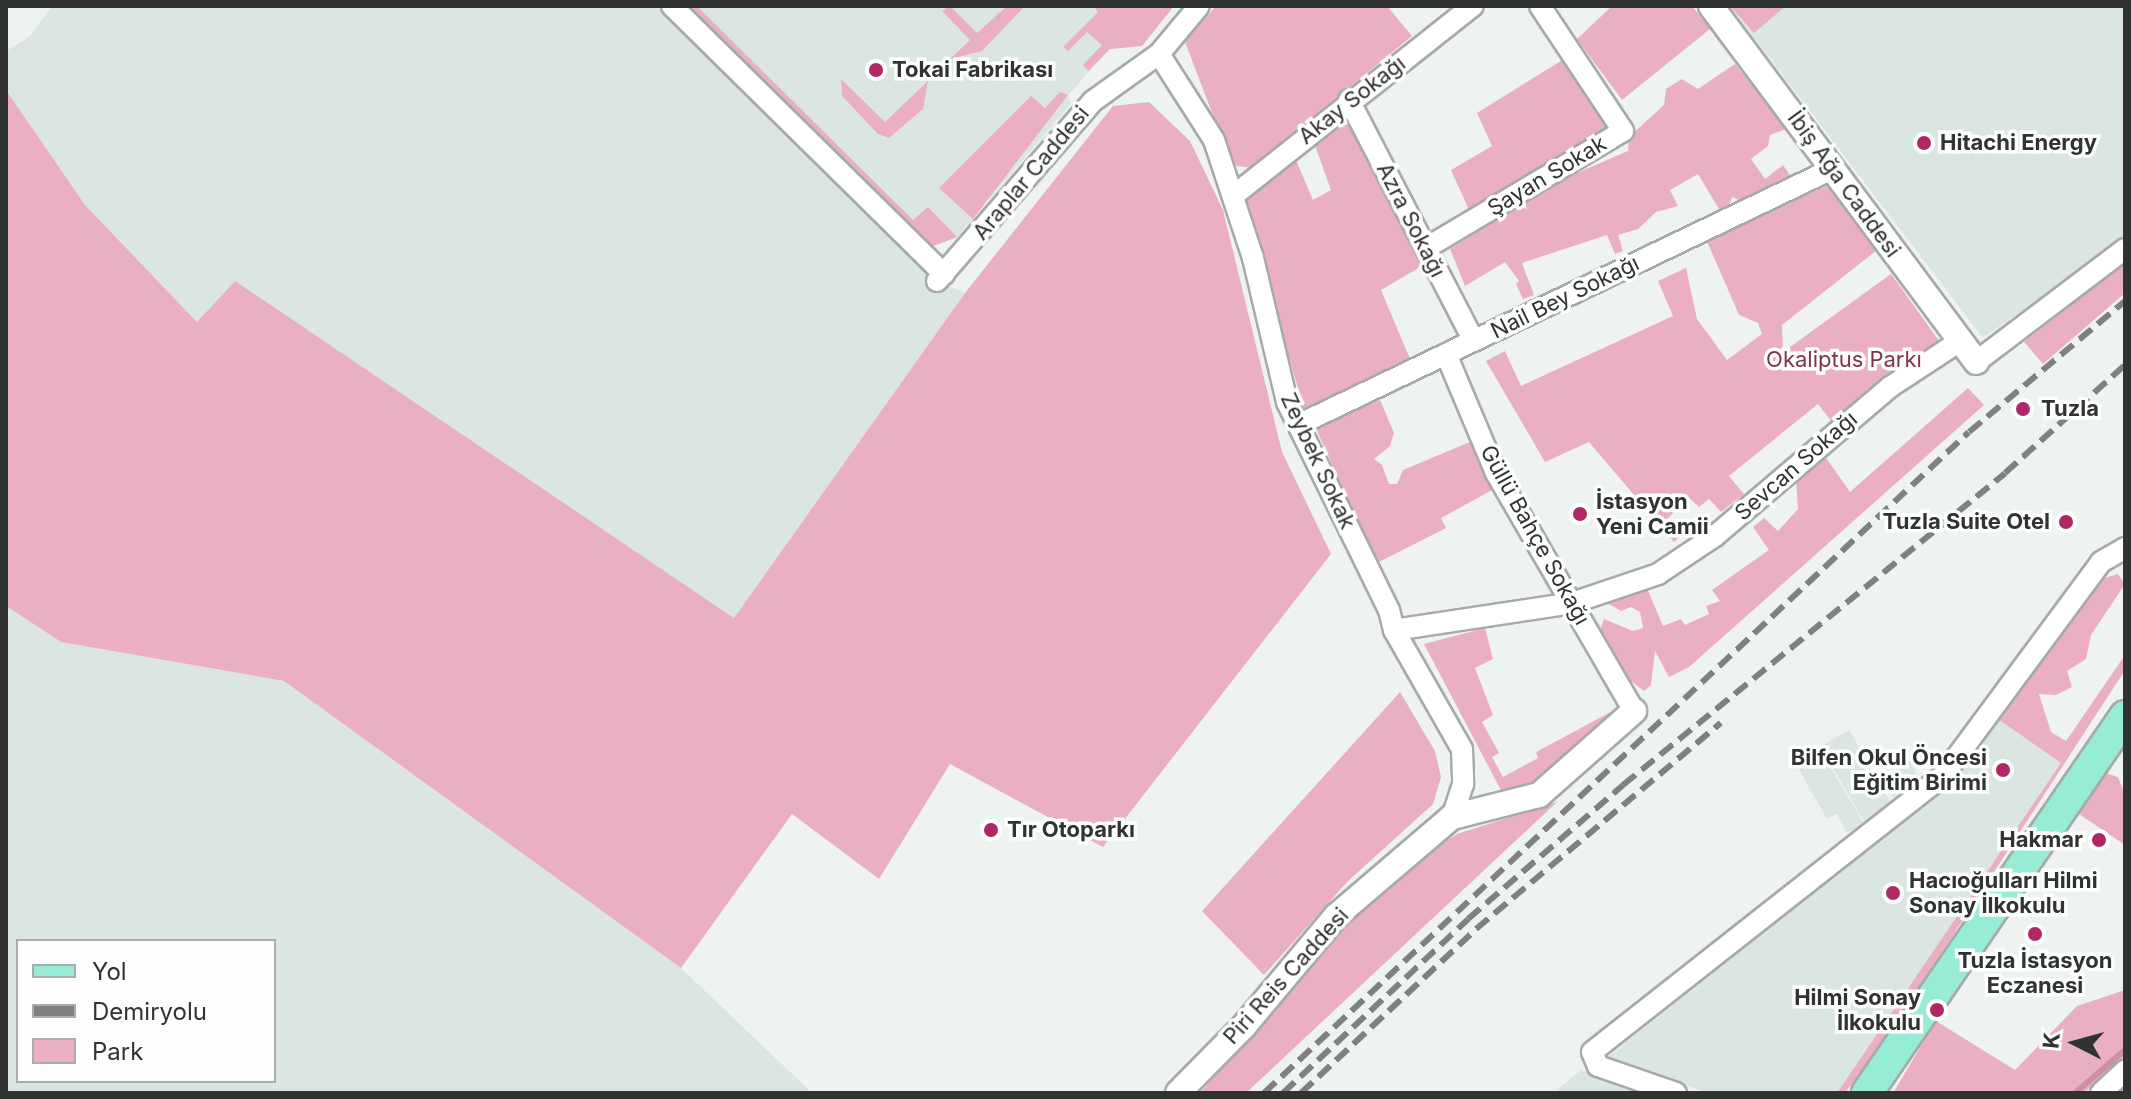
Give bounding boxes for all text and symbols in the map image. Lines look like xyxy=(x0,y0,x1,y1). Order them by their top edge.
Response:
street label: Akay Sokağı xyxy=(1293,50,1411,150)
place label: Tokai Fabrikası xyxy=(892,57,1053,83)
marker: Tokai Fabrikası xyxy=(867,61,885,79)
street label: Araplar Caddesi xyxy=(967,101,1095,245)
street label: İbiş Ağa Caddesi xyxy=(1782,106,1906,262)
street label: Şayan Sokak xyxy=(1483,130,1611,222)
place label: Hitachi Energy xyxy=(1940,130,2097,156)
marker: Hitachi Energy xyxy=(1915,134,1933,152)
street label: Azra Sokağı xyxy=(1371,158,1451,282)
street label: Nail Bey Sokağı xyxy=(1487,250,1643,344)
park label: Okaliptus Parkı xyxy=(1766,347,1922,373)
street label: Zeybek Sokak xyxy=(1275,389,1361,533)
place label: Tuzla xyxy=(2041,396,2099,422)
marker: Tuzla xyxy=(2012,398,2034,420)
street label: Sevcan Sokağı xyxy=(1729,406,1863,526)
street label: Güllü Bahçe Sokağı xyxy=(1475,441,1595,629)
place label: İstasyon Yeni Camii xyxy=(1596,488,1709,540)
marker: İstasyon Yeni Camii xyxy=(1571,505,1589,523)
place label: Tuzla Suite Otel xyxy=(1883,509,2050,535)
marker: Tuzla Suite Otel xyxy=(2057,513,2075,531)
place label: Bilfen Okul Öncesi Eğitim Birimi xyxy=(1791,744,1987,796)
marker: Bilfen Okul Öncesi Eğitim Birimi xyxy=(1994,761,2012,779)
place label: Tır Otoparkı xyxy=(1007,817,1135,843)
marker: Tır Otoparkı xyxy=(982,821,1000,839)
place label: Hakmar xyxy=(1999,827,2083,853)
marker: Hakmar xyxy=(2090,831,2108,849)
place label: Hacıoğulları Hilmi Sonay İlkokulu xyxy=(1909,867,2098,918)
marker: Hacıoğulları Hilmi Sonay İlkokulu xyxy=(1884,884,1902,902)
street label: Piri Reis Caddesi xyxy=(1218,902,1354,1050)
marker: Tuzla İstasyon Eczanesi xyxy=(2026,925,2044,943)
legend xyxy=(16,939,276,1083)
place label: Tuzla İstasyon Eczanesi xyxy=(1957,947,2113,998)
text: Yol xyxy=(92,957,127,986)
place label: Hilmi Sonay İlkokulu xyxy=(1794,984,1921,1036)
text: Demiryolu xyxy=(92,997,207,1026)
marker: Hilmi Sonay İlkokulu xyxy=(1928,1001,1946,1019)
north arrow xyxy=(2035,1003,2115,1083)
text: K xyxy=(2037,1031,2065,1050)
text: Park xyxy=(92,1037,143,1066)

